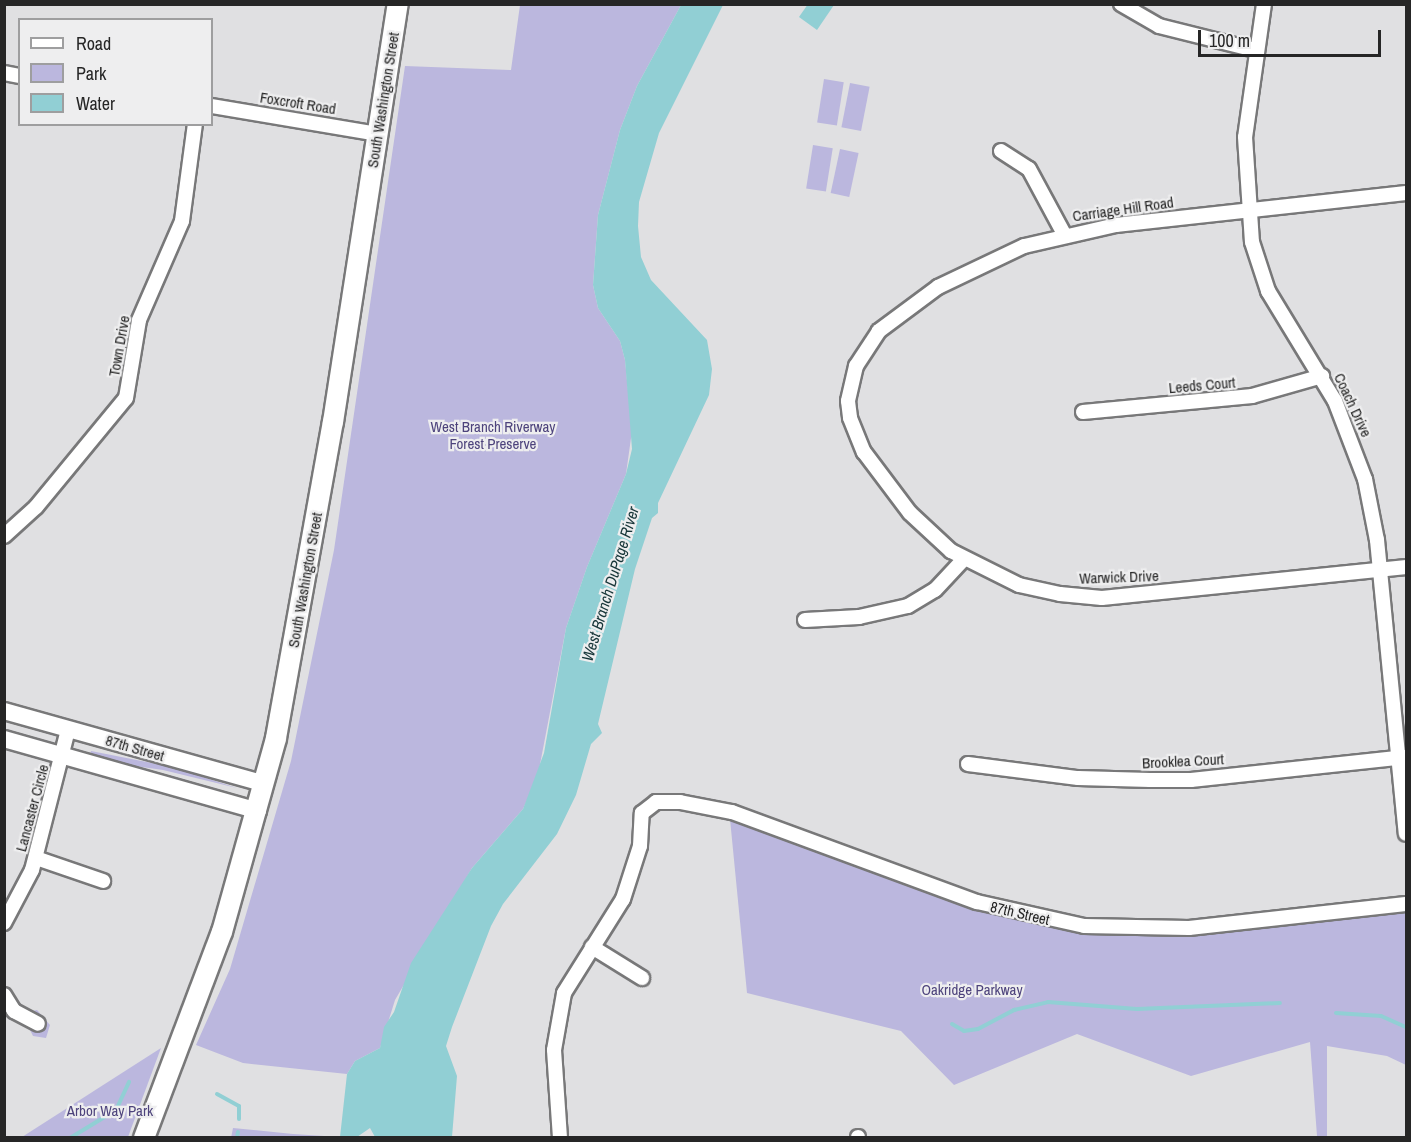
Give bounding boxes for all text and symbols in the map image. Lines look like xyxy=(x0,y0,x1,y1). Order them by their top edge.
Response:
legend xyxy=(18,18,213,126)
scale bar xyxy=(1201,18,1384,56)
text: 100 m xyxy=(1209,28,1250,53)
text: Road xyxy=(76,31,111,56)
street label: South Washington Street xyxy=(363,31,403,169)
text: Park xyxy=(76,61,106,86)
street label: Foxcroft Road xyxy=(259,88,337,118)
text: Water xyxy=(76,91,115,116)
street label: Carriage Hill Road xyxy=(1071,193,1175,225)
street label: Town Drive xyxy=(105,314,133,378)
street label: Coach Drive xyxy=(1330,370,1376,440)
street label: Leeds Court xyxy=(1168,373,1236,397)
park label: West Branch Riverway Forest Preserve xyxy=(431,417,555,452)
water label: West Branch DuPage River xyxy=(577,504,643,664)
street label: South Washington Street xyxy=(284,511,326,649)
street label: Warwick Drive xyxy=(1079,567,1159,587)
street label: 87th Street xyxy=(104,731,166,765)
street label: Brooklea Court xyxy=(1142,750,1224,772)
street label: Lancaster Circle xyxy=(12,762,52,854)
street label: 87th Street xyxy=(989,897,1051,929)
park label: Oakridge Parkway xyxy=(921,981,1023,999)
park label: Arbor Way Park xyxy=(67,1102,153,1120)

